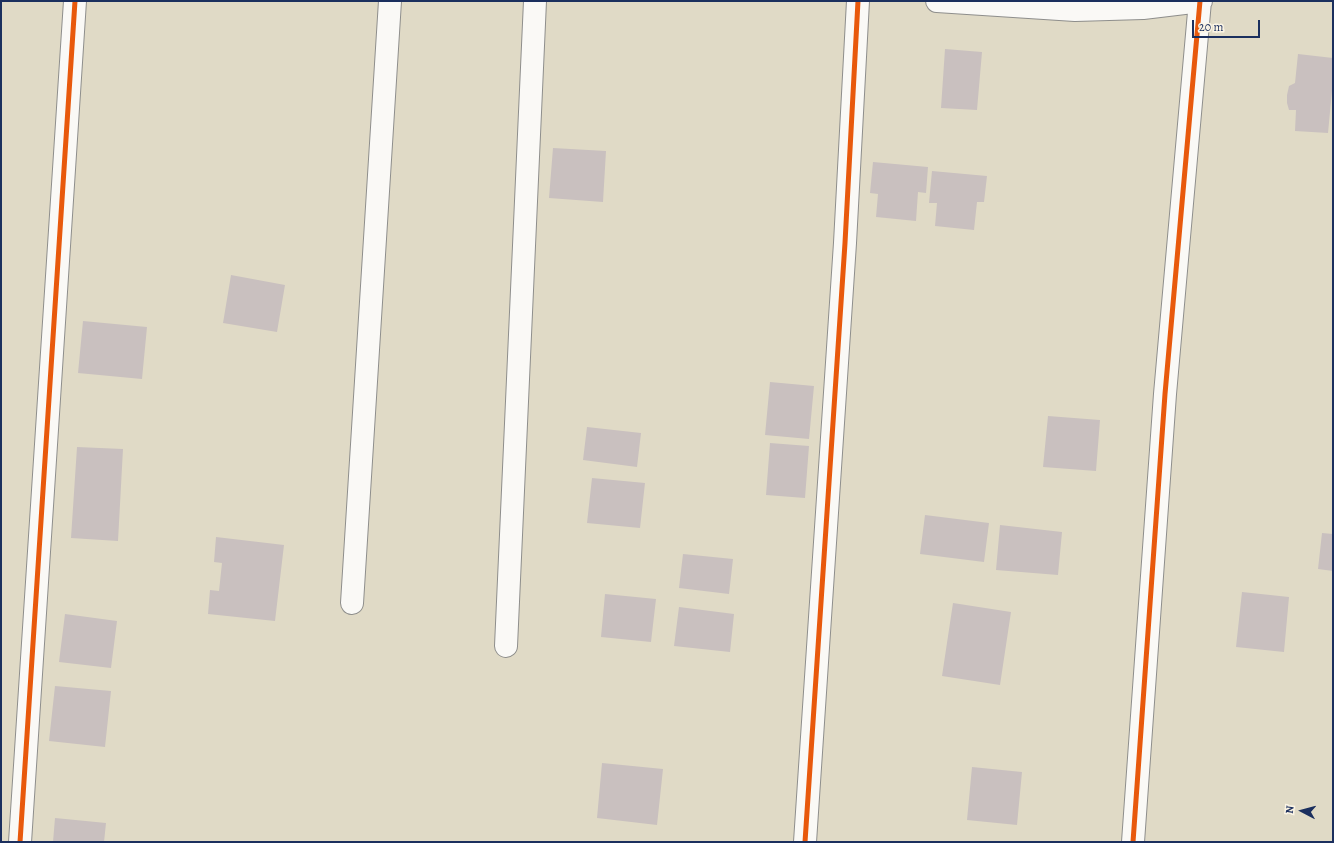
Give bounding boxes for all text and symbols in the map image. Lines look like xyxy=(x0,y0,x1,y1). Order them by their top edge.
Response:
scale bar xyxy=(1194,12,1262,38)
text: 20 m xyxy=(1199,19,1223,35)
north arrow xyxy=(1282,791,1322,831)
text: N xyxy=(1282,805,1297,814)

